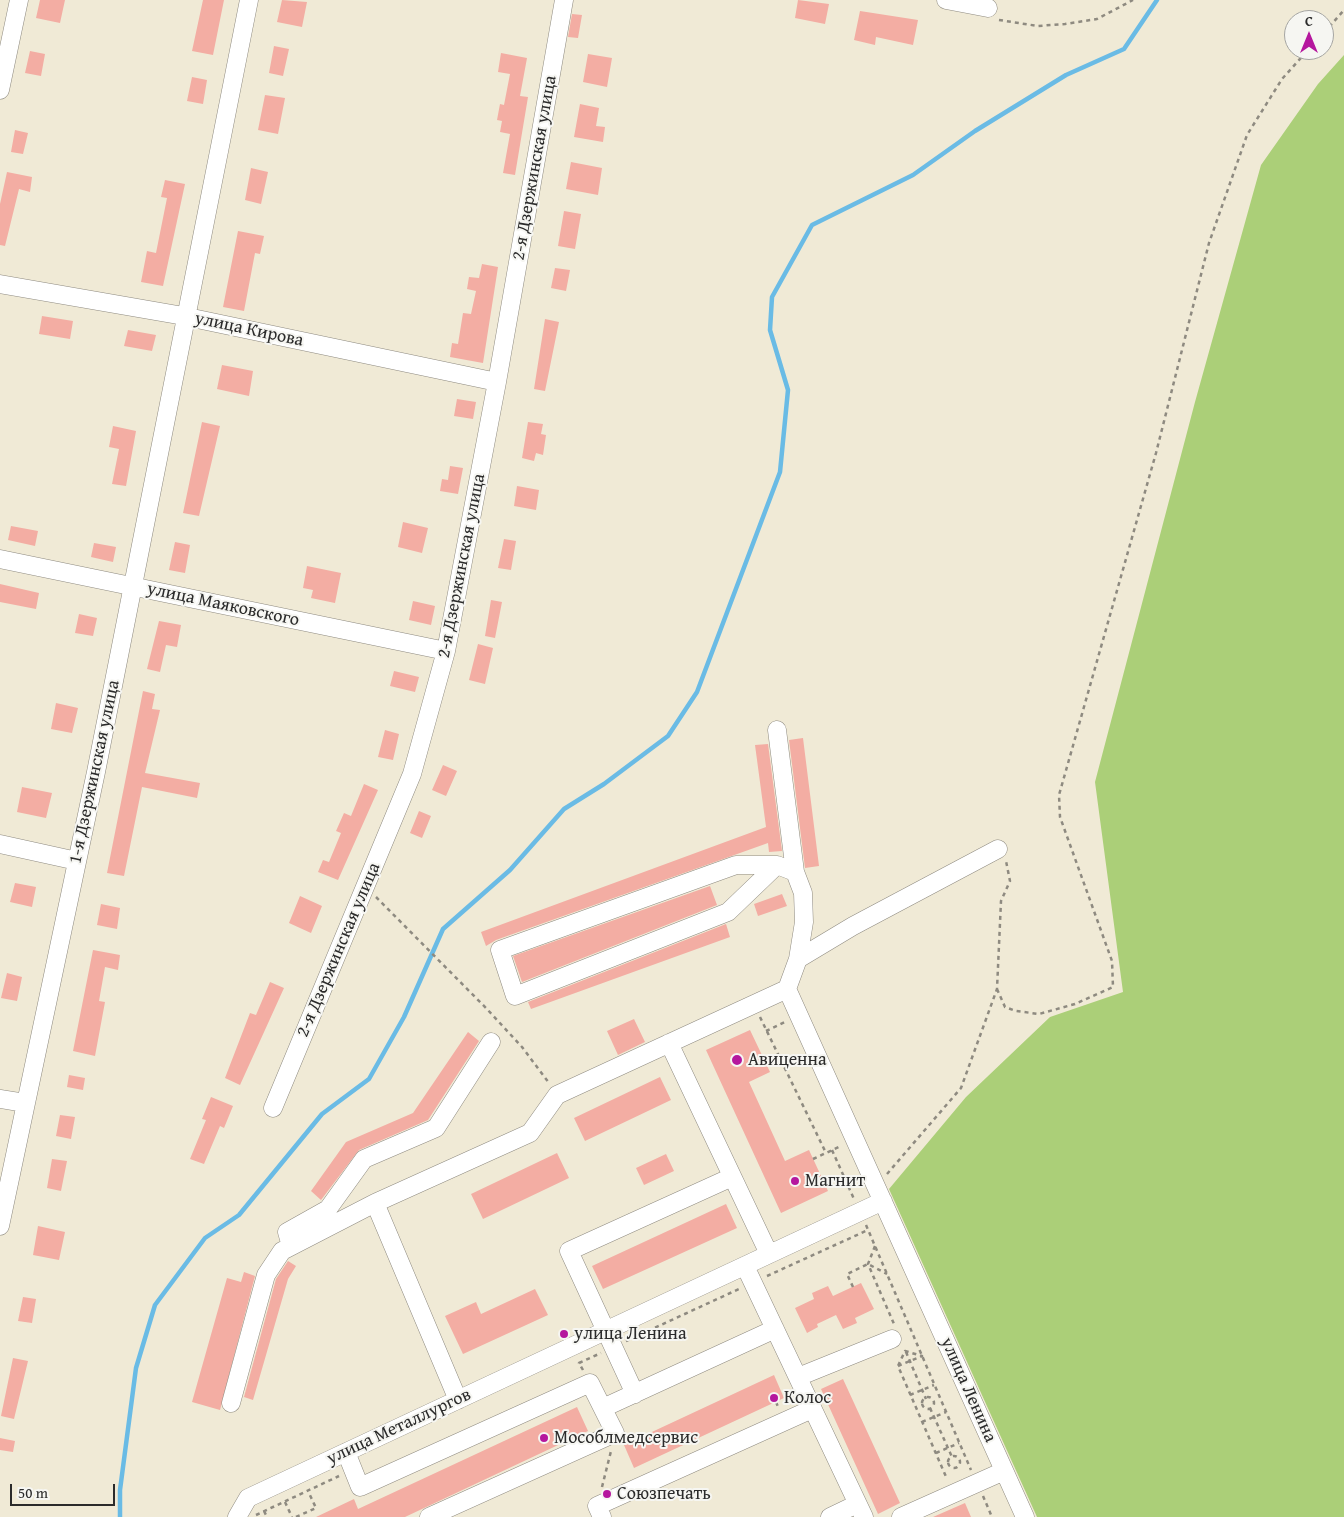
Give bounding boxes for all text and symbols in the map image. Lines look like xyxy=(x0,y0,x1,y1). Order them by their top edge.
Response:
north arrow xyxy=(1284,10,1334,60)
text: С xyxy=(1305,11,1313,31)
street label: 2-я Дзержинская улица xyxy=(508,74,562,262)
street label: улица Кирова xyxy=(193,308,305,352)
street label: 2-я Дзержинская улица xyxy=(434,472,490,660)
street label: улица Маяковского xyxy=(145,578,301,632)
street label: 1-я Дзержинская улица xyxy=(65,678,125,866)
street label: 2-я Дзержинская улица xyxy=(292,860,386,1040)
place label: Авиценна xyxy=(748,1049,827,1071)
marker: Авиценна xyxy=(730,1053,744,1067)
place label: Магнит xyxy=(805,1170,865,1192)
marker: Магнит xyxy=(789,1175,801,1187)
place label: улица Ленина xyxy=(574,1323,687,1345)
marker: улица Ленина xyxy=(558,1328,570,1340)
street label: улица Ленина xyxy=(935,1334,1001,1446)
street label: улица Металлургов xyxy=(323,1384,475,1470)
place label: Колос xyxy=(784,1387,831,1409)
marker: Колос xyxy=(768,1392,780,1404)
place label: Мособлмедсервис xyxy=(554,1427,698,1449)
marker: Мособлмедсервис xyxy=(538,1432,550,1444)
scale bar xyxy=(12,1474,118,1506)
text: 50 m xyxy=(18,1482,48,1503)
place label: Союзпечать xyxy=(617,1483,711,1505)
marker: Союзпечать xyxy=(601,1488,613,1500)

